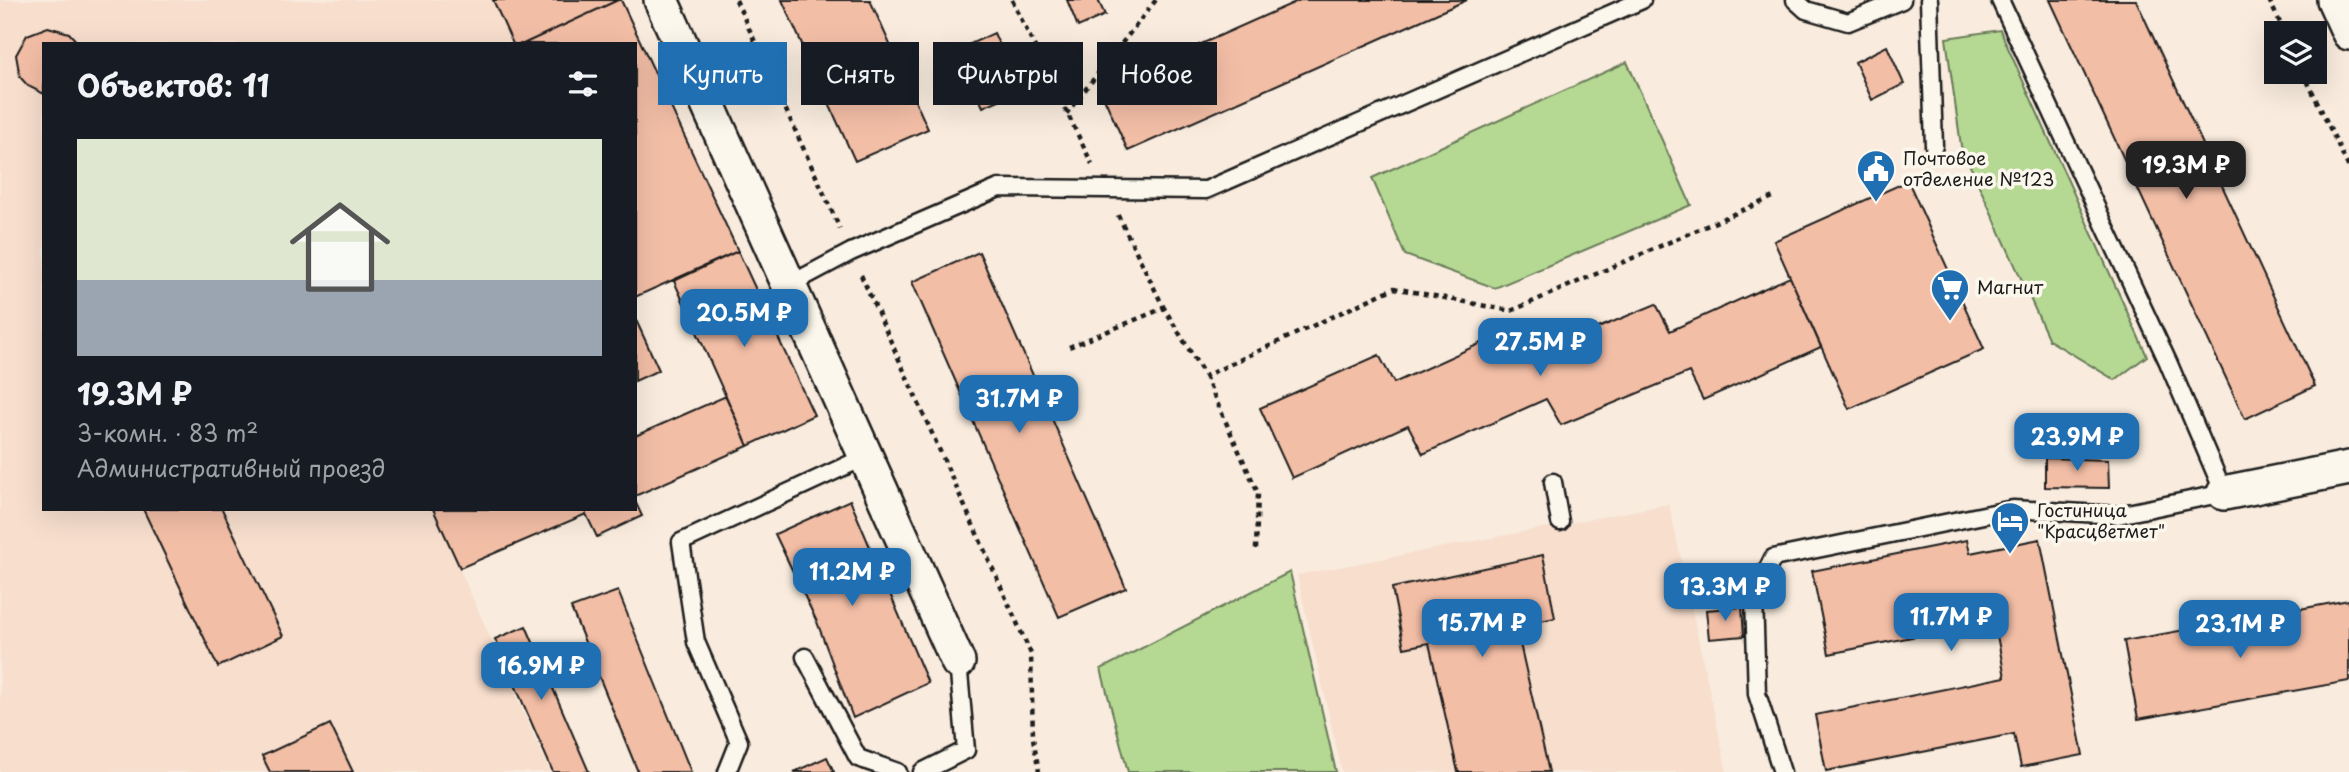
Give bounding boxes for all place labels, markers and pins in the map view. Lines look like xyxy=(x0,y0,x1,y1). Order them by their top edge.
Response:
pin: 19.3M ₽ xyxy=(2121,142,2251,201)
place label: Почтовое отделение №123 xyxy=(1903,144,2054,192)
public building icon: Почтовое отделение №123 xyxy=(1855,148,1897,203)
supermarket icon: Магнит xyxy=(1929,267,1971,322)
place label: Магнит xyxy=(1977,273,2044,300)
pin: 20.5M ₽ xyxy=(679,290,809,349)
pin: 27.5M ₽ xyxy=(1475,318,1605,378)
pin: 31.7M ₽ xyxy=(954,376,1084,435)
pin: 23.9M ₽ xyxy=(2012,414,2142,473)
place label: Гостиница "Красцветмет" xyxy=(2037,496,2165,544)
hotel icon: Гостиница "Красцветмет" xyxy=(1989,500,2031,555)
pin: 11.2M ₽ xyxy=(787,548,917,608)
pin: 13.3M ₽ xyxy=(1660,564,1790,623)
pin: 11.7M ₽ xyxy=(1886,594,2016,653)
pin: 15.7M ₽ xyxy=(1417,600,1547,659)
pin: 23.1M ₽ xyxy=(2175,600,2305,660)
pin: 16.9M ₽ xyxy=(476,642,606,702)

